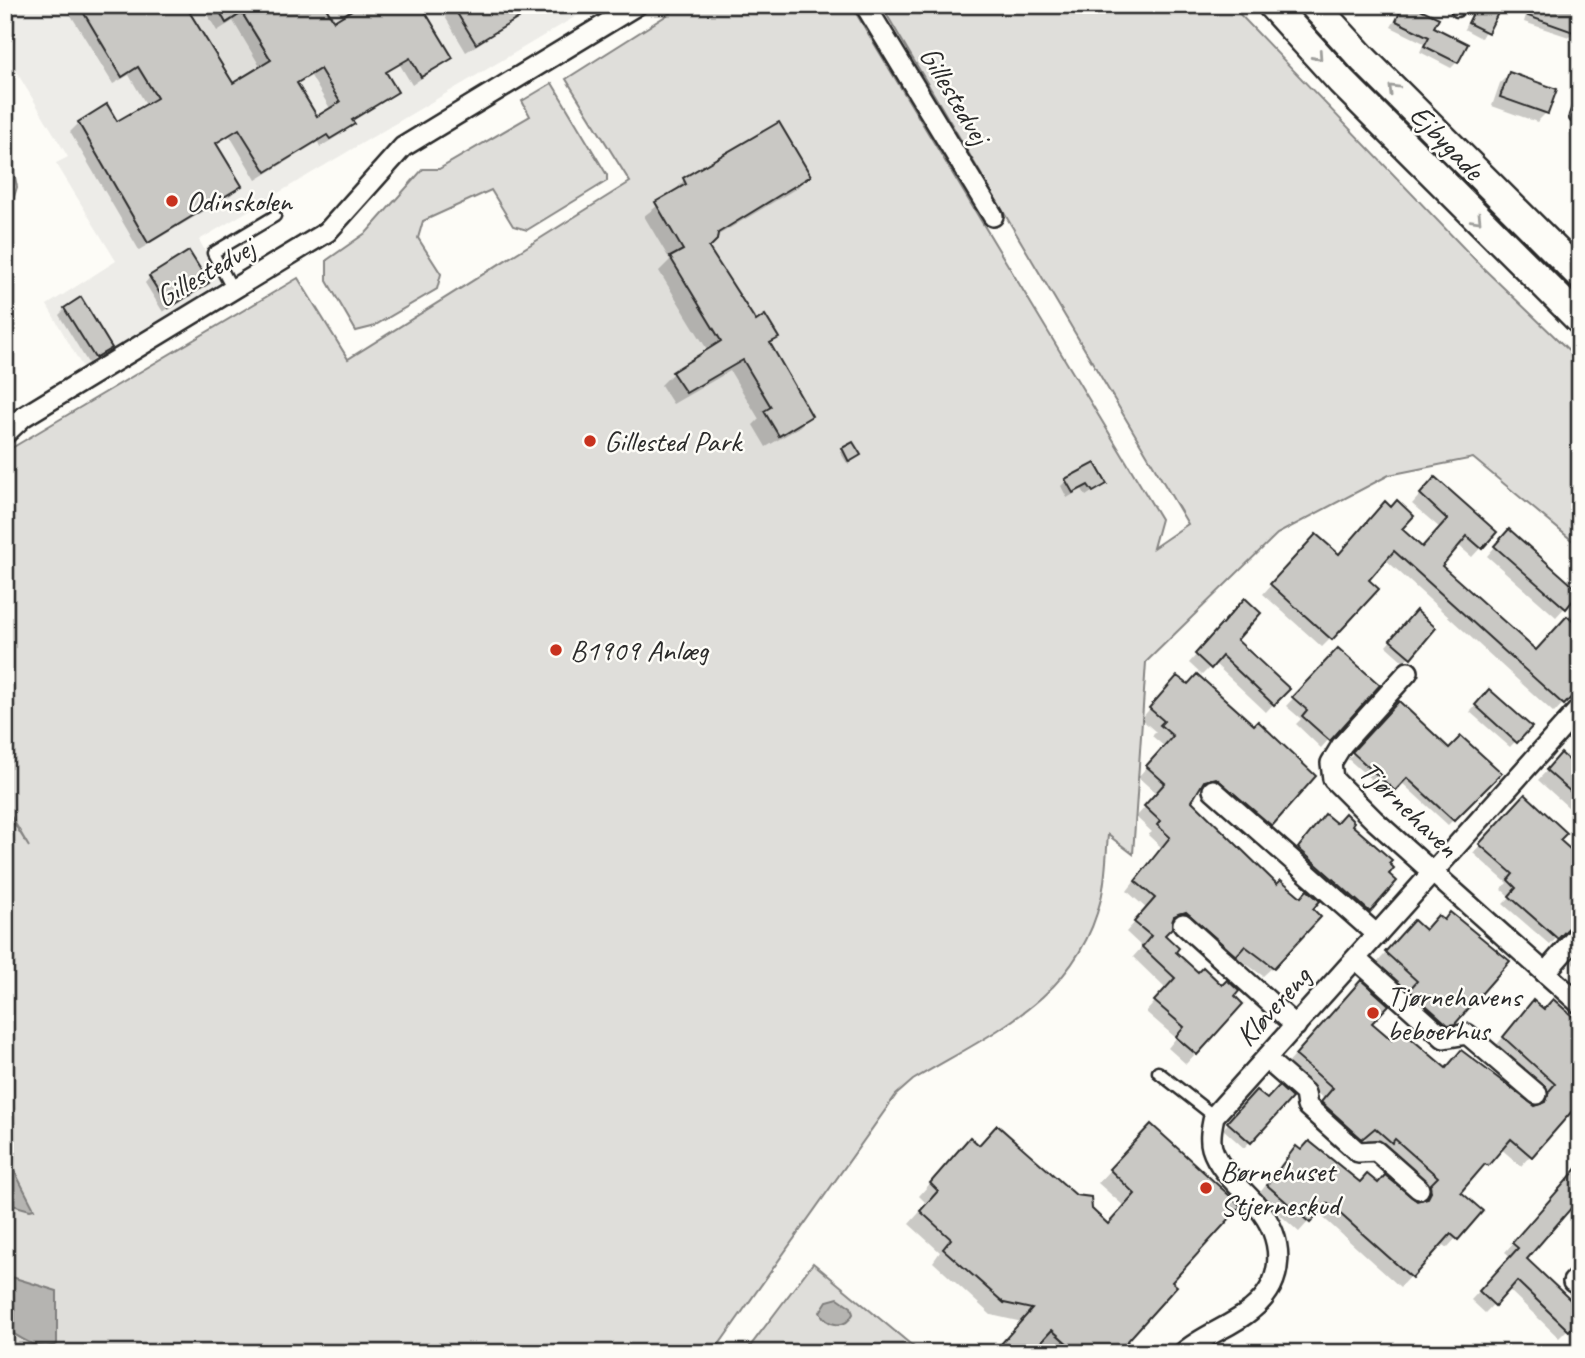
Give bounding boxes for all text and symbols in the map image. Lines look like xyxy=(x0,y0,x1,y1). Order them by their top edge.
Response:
street label: Gillestedvej xyxy=(911,39,1001,153)
one-way arrow xyxy=(1310,48,1322,61)
one-way arrow xyxy=(1388,84,1401,97)
street label: Ejbygade xyxy=(1402,96,1494,189)
place label: Odinskolen xyxy=(186,182,293,220)
marker: Odinskolen xyxy=(164,193,180,209)
one-way arrow xyxy=(1468,211,1481,224)
street label: Gillestedvej xyxy=(149,227,264,315)
place label: Gillested Park xyxy=(604,422,743,460)
marker: Gillested Park xyxy=(582,433,598,449)
place label: B1909 Anlæg xyxy=(570,631,709,669)
marker: B1909 Anlæg xyxy=(548,642,564,658)
street label: Tjørnehaven xyxy=(1351,752,1467,866)
street label: Kløvereng xyxy=(1227,957,1320,1054)
place label: Tjørnehavens beboerhus xyxy=(1387,977,1524,1049)
marker: Tjørnehavens beboerhus xyxy=(1365,1005,1381,1021)
place label: Børnehuset Stjerneskud xyxy=(1220,1152,1343,1224)
marker: Børnehuset Stjerneskud xyxy=(1198,1180,1214,1196)

